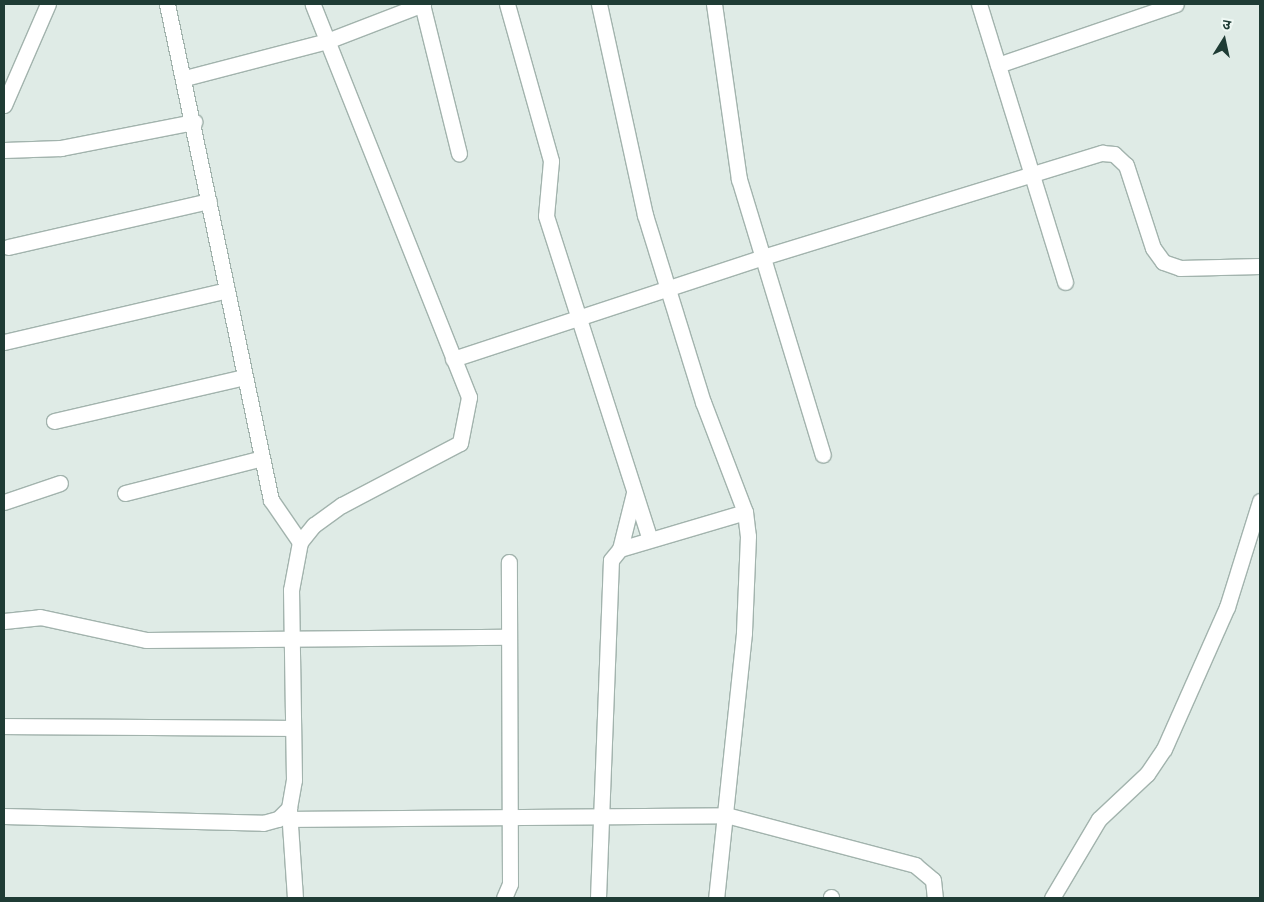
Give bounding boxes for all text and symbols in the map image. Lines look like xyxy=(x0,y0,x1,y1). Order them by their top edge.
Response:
north arrow xyxy=(1199,15,1249,65)
text: उ xyxy=(1221,16,1232,34)

